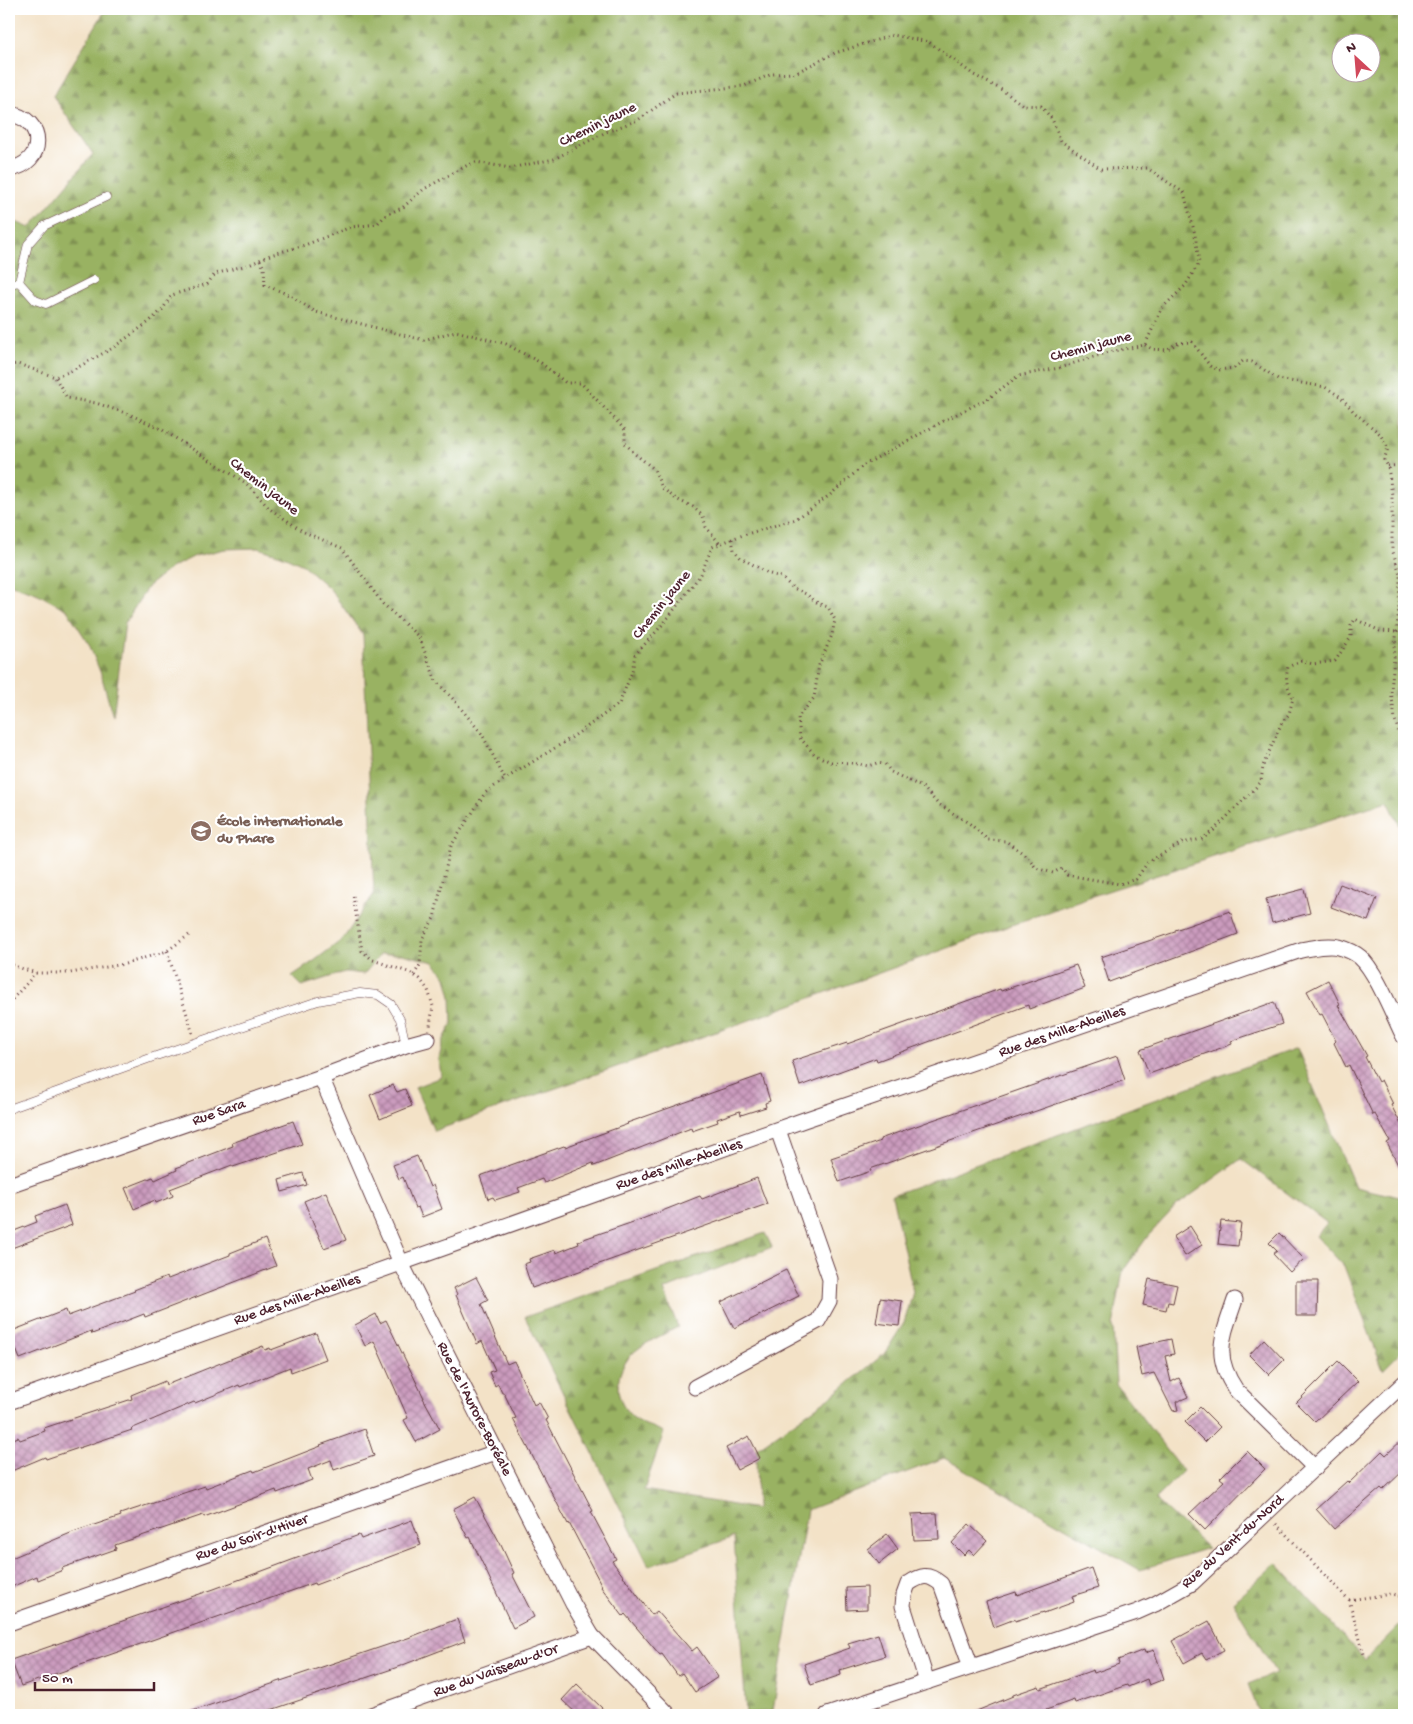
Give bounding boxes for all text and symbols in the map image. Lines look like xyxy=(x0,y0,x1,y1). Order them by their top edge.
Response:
north arrow xyxy=(1330,32,1380,82)
text: N xyxy=(1344,39,1359,58)
street label: Chemin jaune xyxy=(557,99,640,151)
street label: Chemin jaune xyxy=(1049,327,1134,366)
street label: Chemin jaune xyxy=(226,454,302,520)
street label: Chemin jaune xyxy=(629,567,695,643)
place label: École internationale du Phare xyxy=(217,813,344,848)
school or university icon: École internationale du Phare xyxy=(189,819,213,843)
street label: Rue des Mille-Abeilles xyxy=(997,1002,1128,1062)
street label: Rue Sara xyxy=(190,1095,249,1130)
street label: Rue des Mille-Abeilles xyxy=(614,1135,745,1195)
street label: Rue des Mille-Abeilles xyxy=(232,1270,363,1330)
street label: Rue de l'Aurore-Boréale xyxy=(432,1339,516,1479)
street label: Rue du Vent-du-Nord xyxy=(1178,1490,1289,1593)
street label: Rue du Soir-d'Hiver xyxy=(193,1510,312,1566)
street label: Rue du Vaisseau-d'Or xyxy=(431,1640,562,1702)
scale bar xyxy=(35,1659,154,1691)
text: 50 m xyxy=(42,1670,73,1688)

